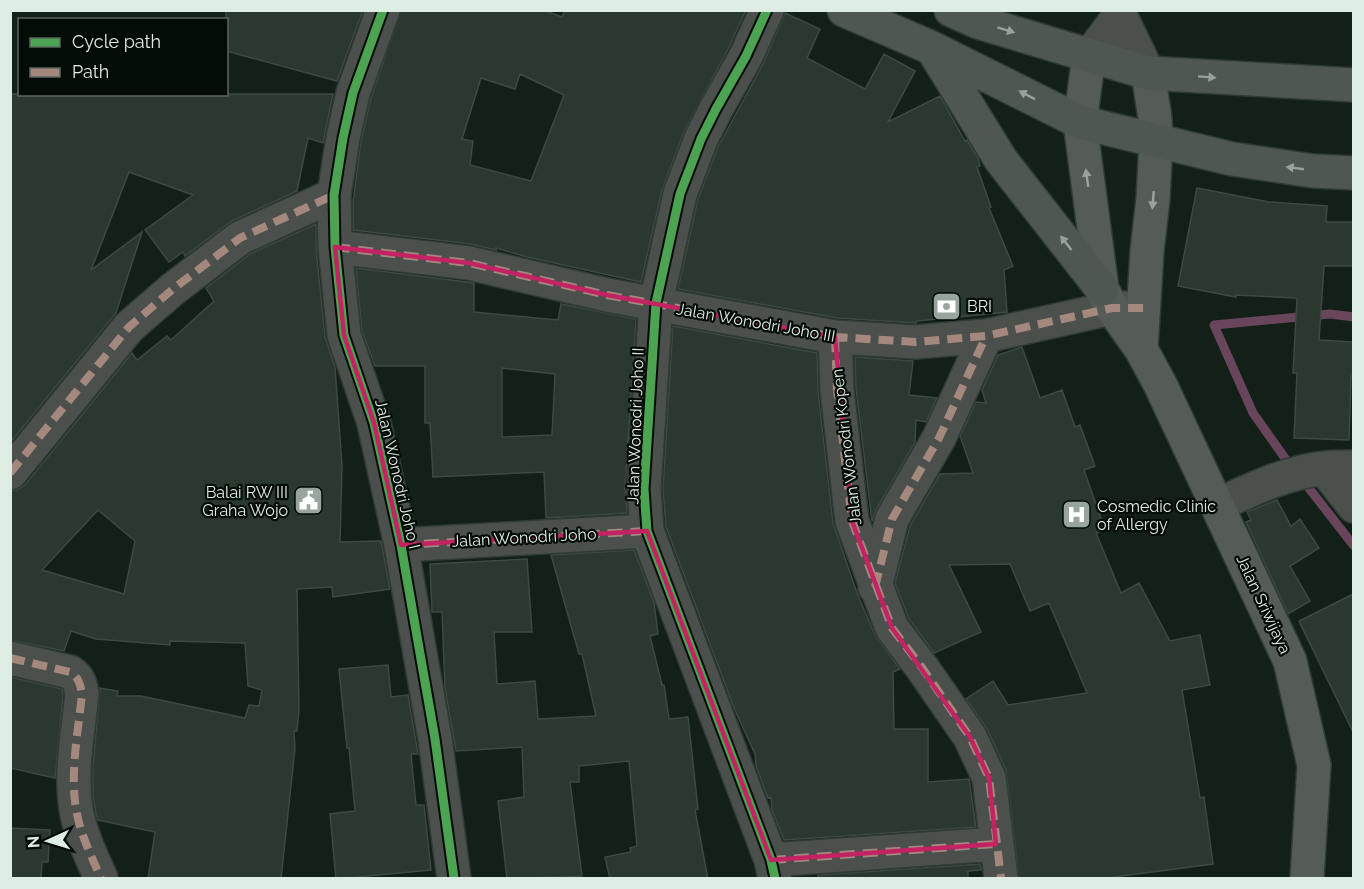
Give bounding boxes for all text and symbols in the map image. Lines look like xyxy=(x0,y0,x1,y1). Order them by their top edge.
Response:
legend xyxy=(18,18,228,96)
one-way arrow xyxy=(997,26,1015,35)
text: Cycle path xyxy=(72,31,161,52)
text: Path xyxy=(72,61,109,82)
one-way arrow xyxy=(1197,72,1216,82)
one-way arrow xyxy=(1019,91,1036,100)
one-way arrow xyxy=(1286,164,1305,173)
one-way arrow xyxy=(1082,168,1092,187)
one-way arrow xyxy=(1148,191,1158,210)
one-way arrow xyxy=(1059,235,1072,251)
bank icon: BRI xyxy=(930,290,962,322)
place label: BRI xyxy=(967,297,992,316)
street label: Jalan Wonodri Joho III xyxy=(675,299,837,346)
street label: Jalan Wonodri Joho II xyxy=(623,347,648,505)
street label: Jalan Wonodri Kopen xyxy=(827,368,866,526)
street label: Jalan Wonodri Joho I xyxy=(371,397,424,551)
place label: Balai RW III Graha Wojo xyxy=(202,483,288,520)
public building icon: Balai RW III Graha Wojo xyxy=(293,485,325,517)
place label: Cosmedic Clinic of Allergy xyxy=(1097,497,1216,534)
hospital icon: Cosmedic Clinic of Allergy xyxy=(1060,499,1092,531)
street label: Jalan Wonodri Joho xyxy=(451,524,597,551)
street label: Jalan Sriwijaya xyxy=(1232,552,1295,657)
north arrow xyxy=(18,811,78,871)
text: N xyxy=(24,835,43,849)

